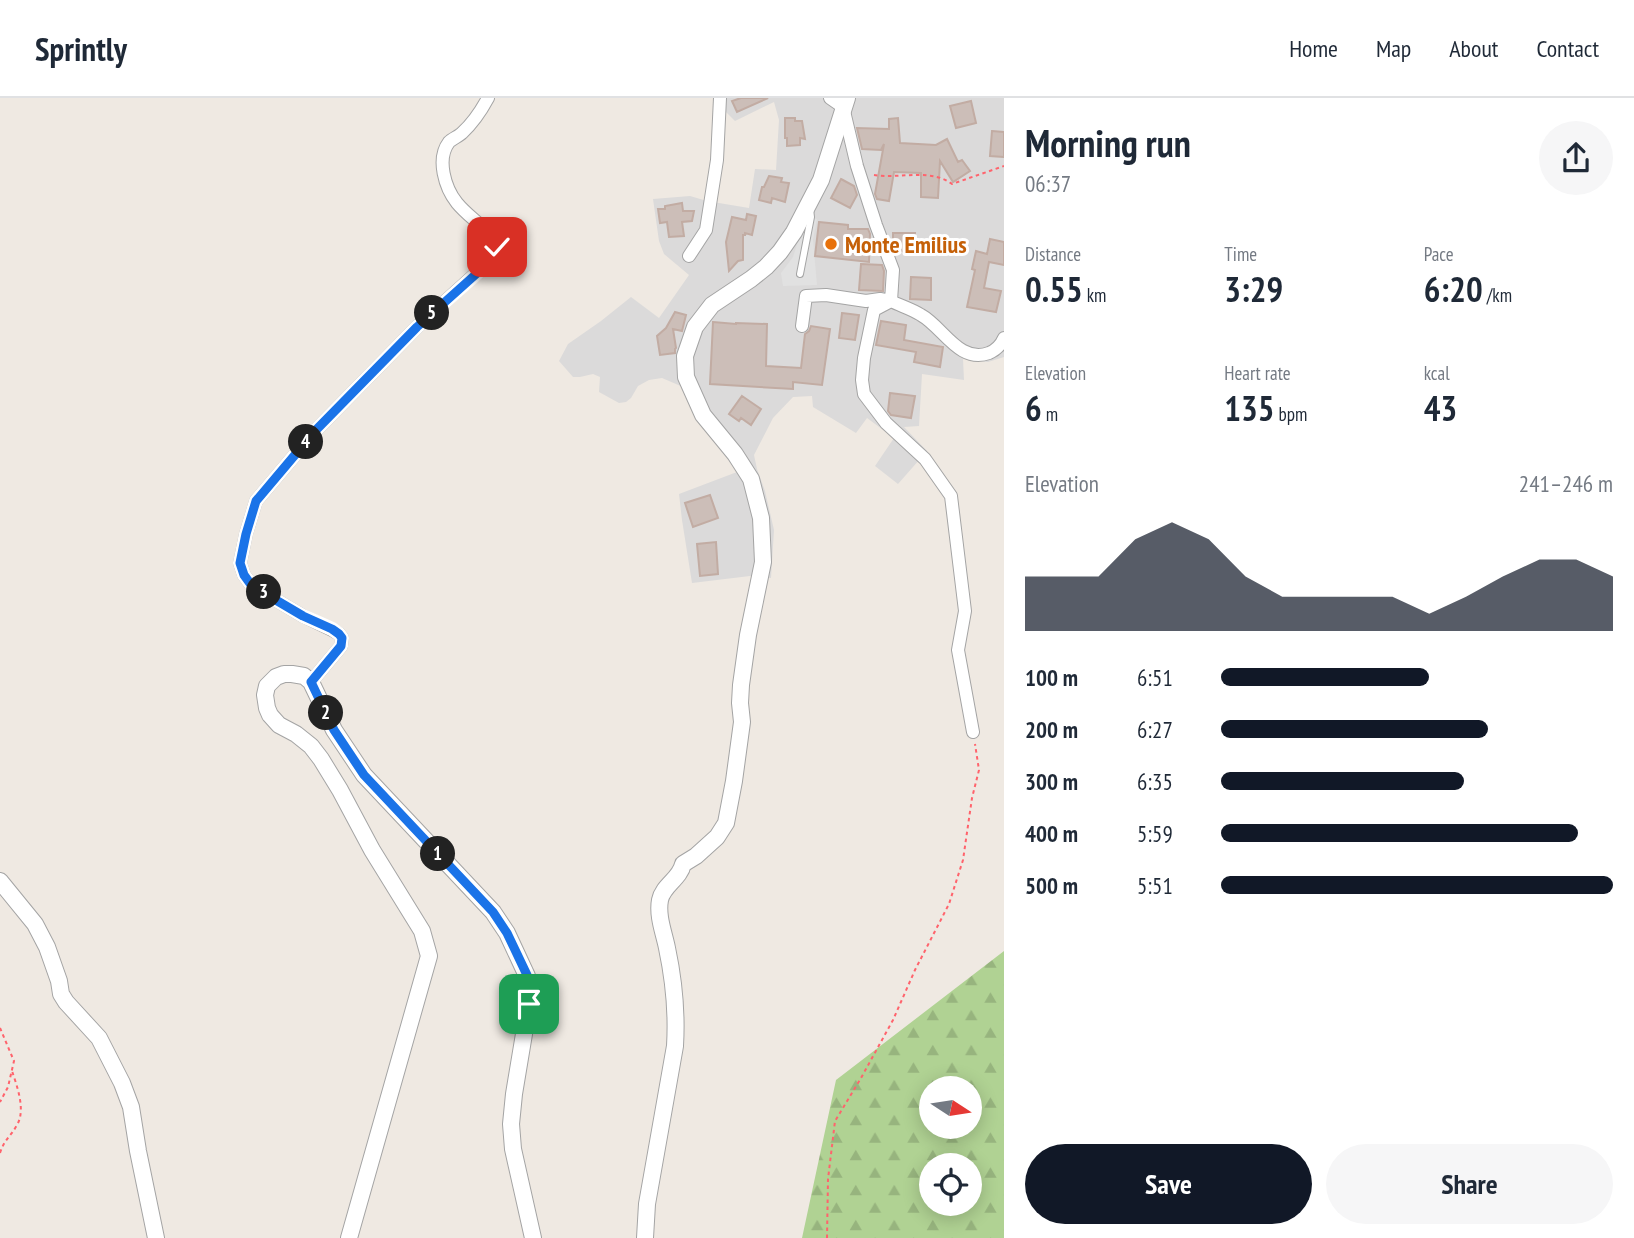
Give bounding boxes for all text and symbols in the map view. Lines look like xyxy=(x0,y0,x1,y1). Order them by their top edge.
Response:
text: Sprintly xyxy=(35,27,127,70)
text: Home xyxy=(1289,33,1338,64)
text: Map xyxy=(1376,33,1411,64)
text: About xyxy=(1449,33,1498,64)
text: Contact xyxy=(1536,33,1599,64)
text: Morning run xyxy=(1025,118,1191,167)
button: share xyxy=(1539,121,1613,195)
text: 06:37 xyxy=(1025,169,1071,198)
pin xyxy=(467,217,527,277)
icon: check xyxy=(478,228,516,266)
place label: Monte Emilius xyxy=(845,229,967,260)
marker: Monte Emilius xyxy=(823,236,839,252)
text: Distance xyxy=(1025,242,1081,266)
text: Time xyxy=(1224,242,1257,266)
text: Pace xyxy=(1424,242,1454,266)
text: 0.55 xyxy=(1025,266,1083,312)
text: 3:29 xyxy=(1224,266,1283,312)
text: 6:20 xyxy=(1424,266,1483,312)
text: km xyxy=(1083,283,1106,307)
text: /km xyxy=(1483,283,1512,307)
pin: 5 xyxy=(414,296,450,330)
text: 5 xyxy=(427,300,436,324)
text: Elevation xyxy=(1025,361,1086,385)
text: Heart rate xyxy=(1224,361,1291,385)
text: kcal xyxy=(1424,361,1450,385)
text: 6 xyxy=(1025,385,1042,431)
text: 135 xyxy=(1224,385,1275,431)
text: 43 xyxy=(1424,385,1457,431)
text: m xyxy=(1042,402,1058,426)
text: bpm xyxy=(1275,402,1307,426)
pin: 4 xyxy=(288,424,324,460)
text: 4 xyxy=(301,429,310,453)
text: Elevation xyxy=(1025,469,1099,498)
text: 241–246 m xyxy=(1519,469,1613,498)
pin: 3 xyxy=(246,574,282,610)
text: 3 xyxy=(259,579,268,603)
text: 100 m xyxy=(1025,663,1078,692)
text: 6:51 xyxy=(1137,663,1173,692)
pin: 2 xyxy=(308,696,344,730)
text: 2 xyxy=(321,700,330,724)
text: 200 m xyxy=(1025,715,1078,744)
text: 6:27 xyxy=(1137,715,1173,744)
text: 300 m xyxy=(1025,767,1078,796)
text: 6:35 xyxy=(1137,767,1173,796)
text: 400 m xyxy=(1025,819,1078,848)
text: 5:59 xyxy=(1137,819,1173,848)
pin: 1 xyxy=(420,836,456,872)
text: 1 xyxy=(433,841,442,865)
text: 500 m xyxy=(1025,871,1078,900)
text: 5:51 xyxy=(1137,871,1173,900)
pin xyxy=(499,974,559,1034)
icon: arrive xyxy=(510,985,548,1023)
north arrow xyxy=(919,1076,982,1139)
map controls xyxy=(919,1076,982,1216)
button: Save xyxy=(1025,1144,1312,1224)
button: Share xyxy=(1326,1144,1613,1224)
button: locate xyxy=(919,1153,982,1216)

